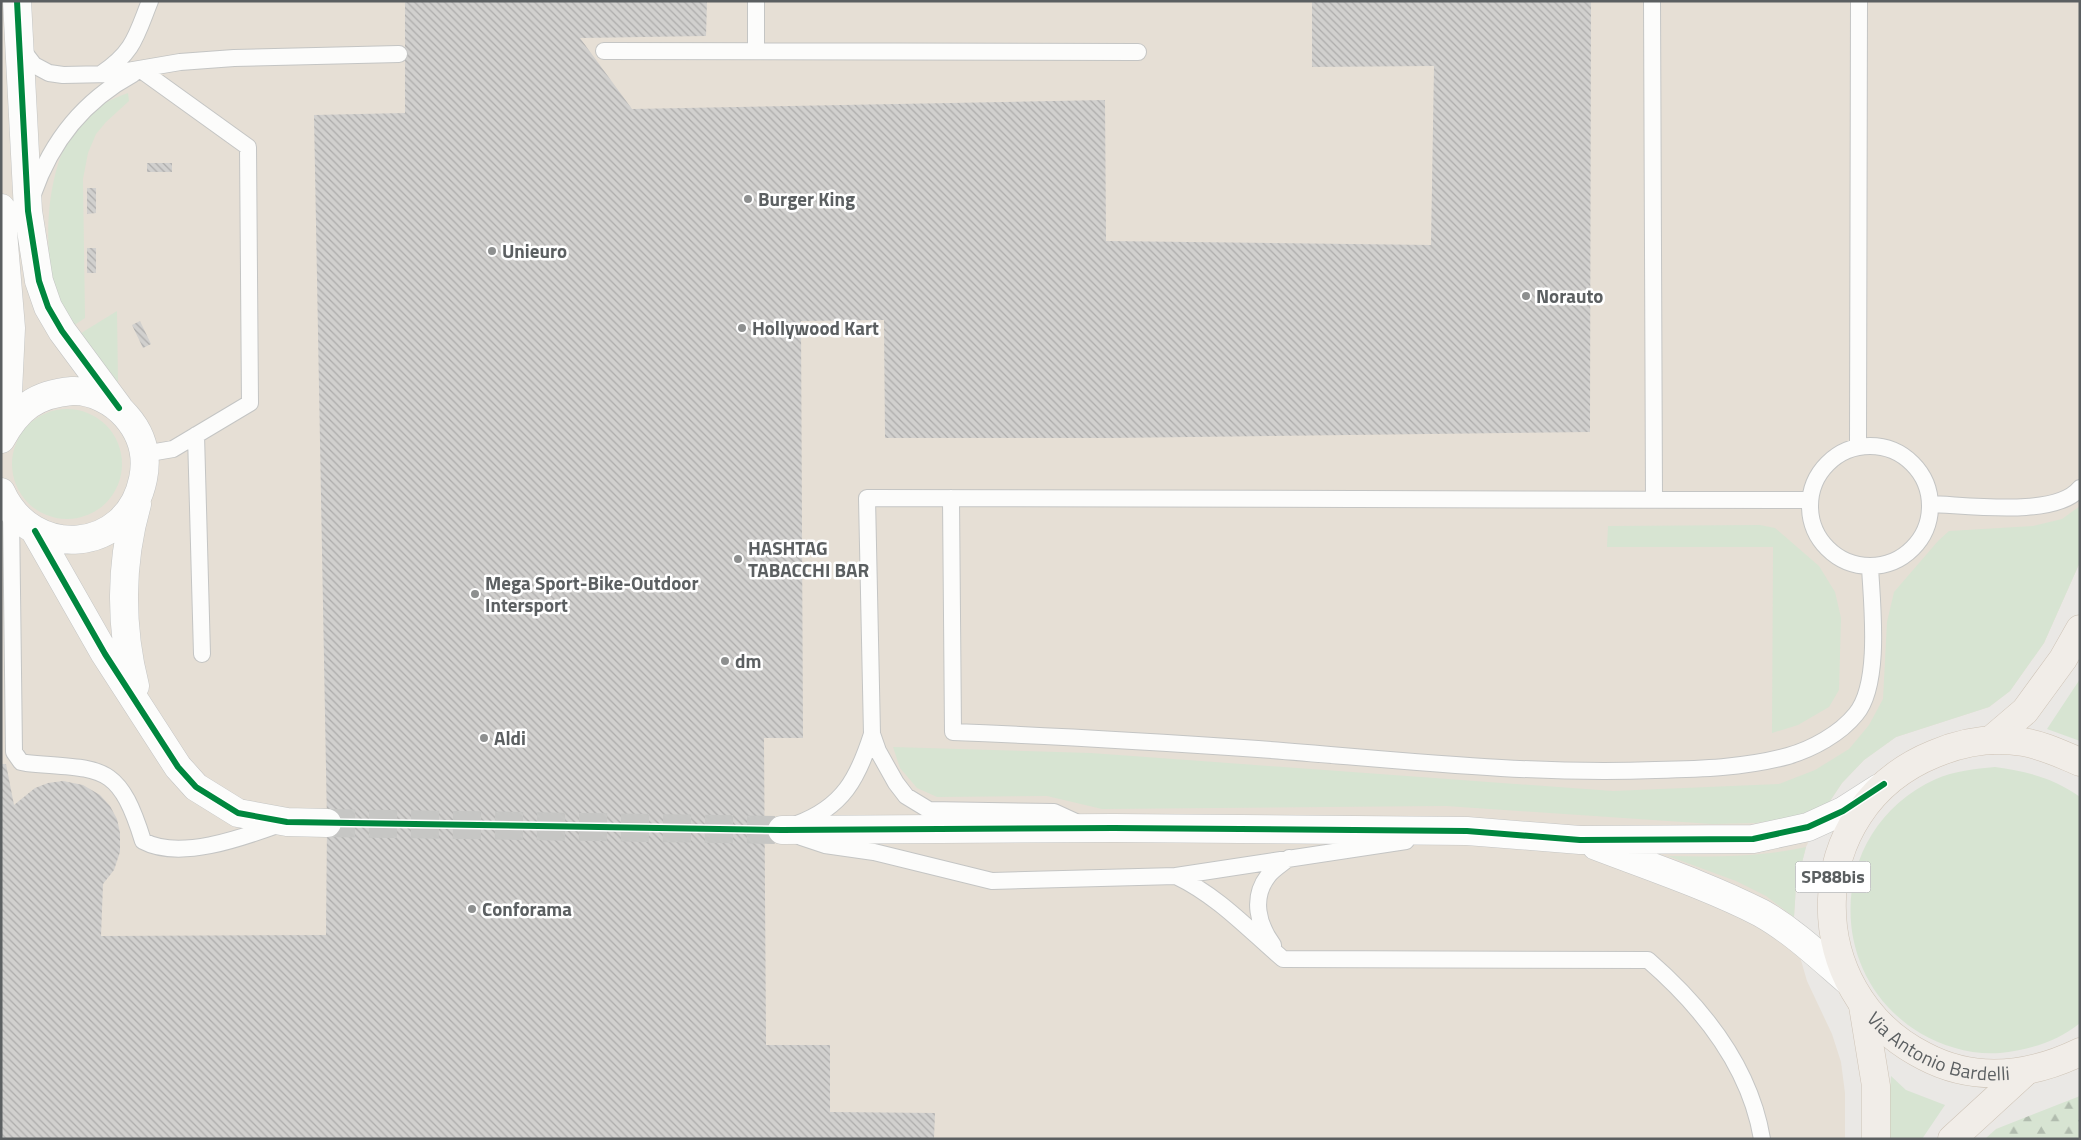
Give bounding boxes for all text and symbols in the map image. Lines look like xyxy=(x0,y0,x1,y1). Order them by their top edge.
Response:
place label: Burger King xyxy=(758,184,855,213)
marker: Burger King xyxy=(742,193,754,205)
place label: Unieuro xyxy=(502,236,567,265)
marker: Unieuro xyxy=(486,245,498,257)
place label: Norauto xyxy=(1536,281,1603,310)
marker: Norauto xyxy=(1520,290,1532,302)
place label: Hollywood Kart xyxy=(752,313,879,342)
marker: Hollywood Kart xyxy=(736,322,748,334)
place label: HASHTAG TABACCHI BAR xyxy=(748,533,869,584)
marker: HASHTAG TABACCHI BAR xyxy=(732,553,744,565)
place label: Mega Sport-Bike-Outdoor Intersport xyxy=(485,568,699,619)
marker: Mega Sport-Bike-Outdoor Intersport xyxy=(469,588,481,600)
place label: dm xyxy=(735,646,761,675)
marker: dm xyxy=(719,655,731,667)
place label: Aldi xyxy=(494,723,526,752)
marker: Aldi xyxy=(478,732,490,744)
road number: SP88bis xyxy=(1796,862,1870,892)
place label: Conforama xyxy=(482,894,572,923)
marker: Conforama xyxy=(466,903,478,915)
street label: Via Antonio Bardelli xyxy=(1861,1004,2011,1087)

